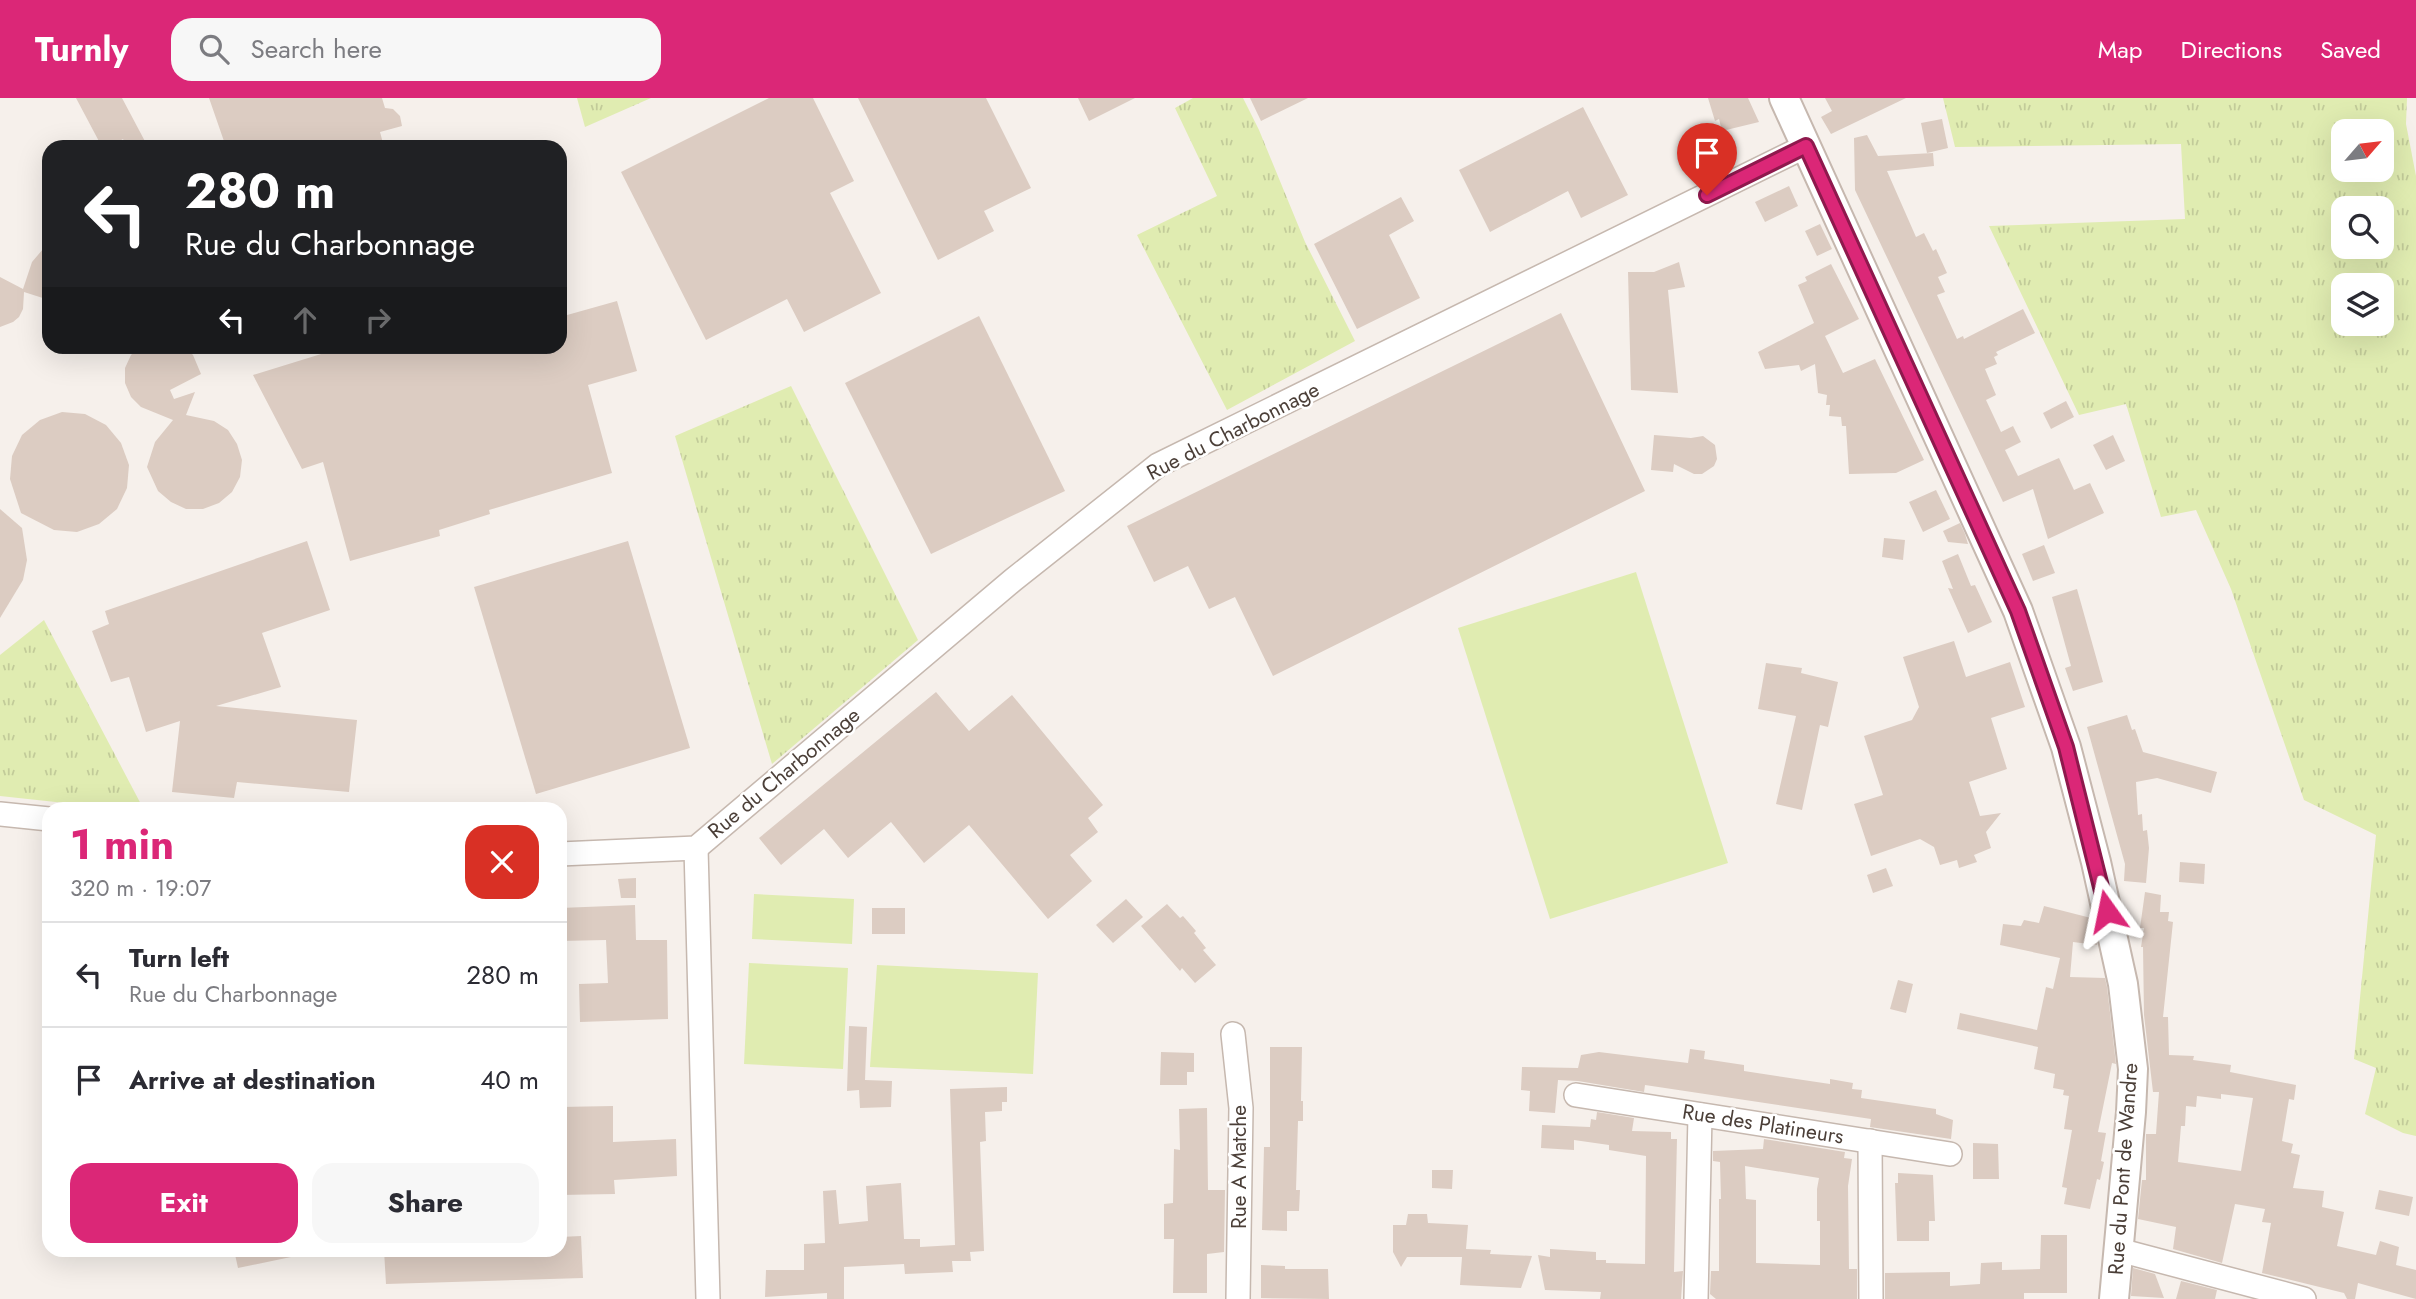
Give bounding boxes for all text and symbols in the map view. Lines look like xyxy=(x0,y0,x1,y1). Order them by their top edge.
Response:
search box xyxy=(171,18,661,81)
text: Turnly xyxy=(35,26,129,73)
icon: search xyxy=(195,30,233,68)
text: Search here xyxy=(251,30,382,68)
text: Map xyxy=(2098,32,2143,67)
text: Directions xyxy=(2181,32,2282,67)
text: Saved xyxy=(2320,32,2381,67)
north arrow xyxy=(2331,119,2394,182)
map controls xyxy=(2331,119,2394,336)
pin xyxy=(1677,123,1737,195)
icon: arrive xyxy=(1688,134,1726,172)
text: 280 m xyxy=(185,156,335,226)
icon: left xyxy=(70,168,161,259)
button: search xyxy=(2331,196,2394,259)
text: Rue du Charbonnage xyxy=(185,221,475,267)
button: layers xyxy=(2331,273,2394,336)
icon: left xyxy=(213,301,251,339)
icon: ahead xyxy=(286,301,324,339)
icon: right xyxy=(359,301,397,339)
street label: Rue du Charbonnage xyxy=(1141,374,1325,488)
street label: Rue du Charbonnage xyxy=(701,700,867,846)
text: 1 min xyxy=(70,814,174,875)
button: close xyxy=(465,825,539,899)
text: 320 m · 19:07 xyxy=(70,871,211,905)
position arrow xyxy=(2070,874,2144,948)
text: Turn left xyxy=(129,939,229,977)
icon: left xyxy=(70,956,108,994)
text: 280 m xyxy=(466,956,539,994)
text: Rue du Charbonnage xyxy=(129,977,337,1011)
icon: arrive xyxy=(70,1061,108,1099)
text: Arrive at destination xyxy=(129,1061,376,1099)
text: 40 m xyxy=(480,1061,539,1099)
street label: Rue du Pont de Wandre xyxy=(2101,1062,2145,1276)
street label: Rue des Platineurs xyxy=(1680,1096,1846,1152)
street label: Rue A Matche xyxy=(1224,1105,1254,1229)
button: Exit xyxy=(70,1163,298,1243)
button: Share xyxy=(312,1163,539,1243)

